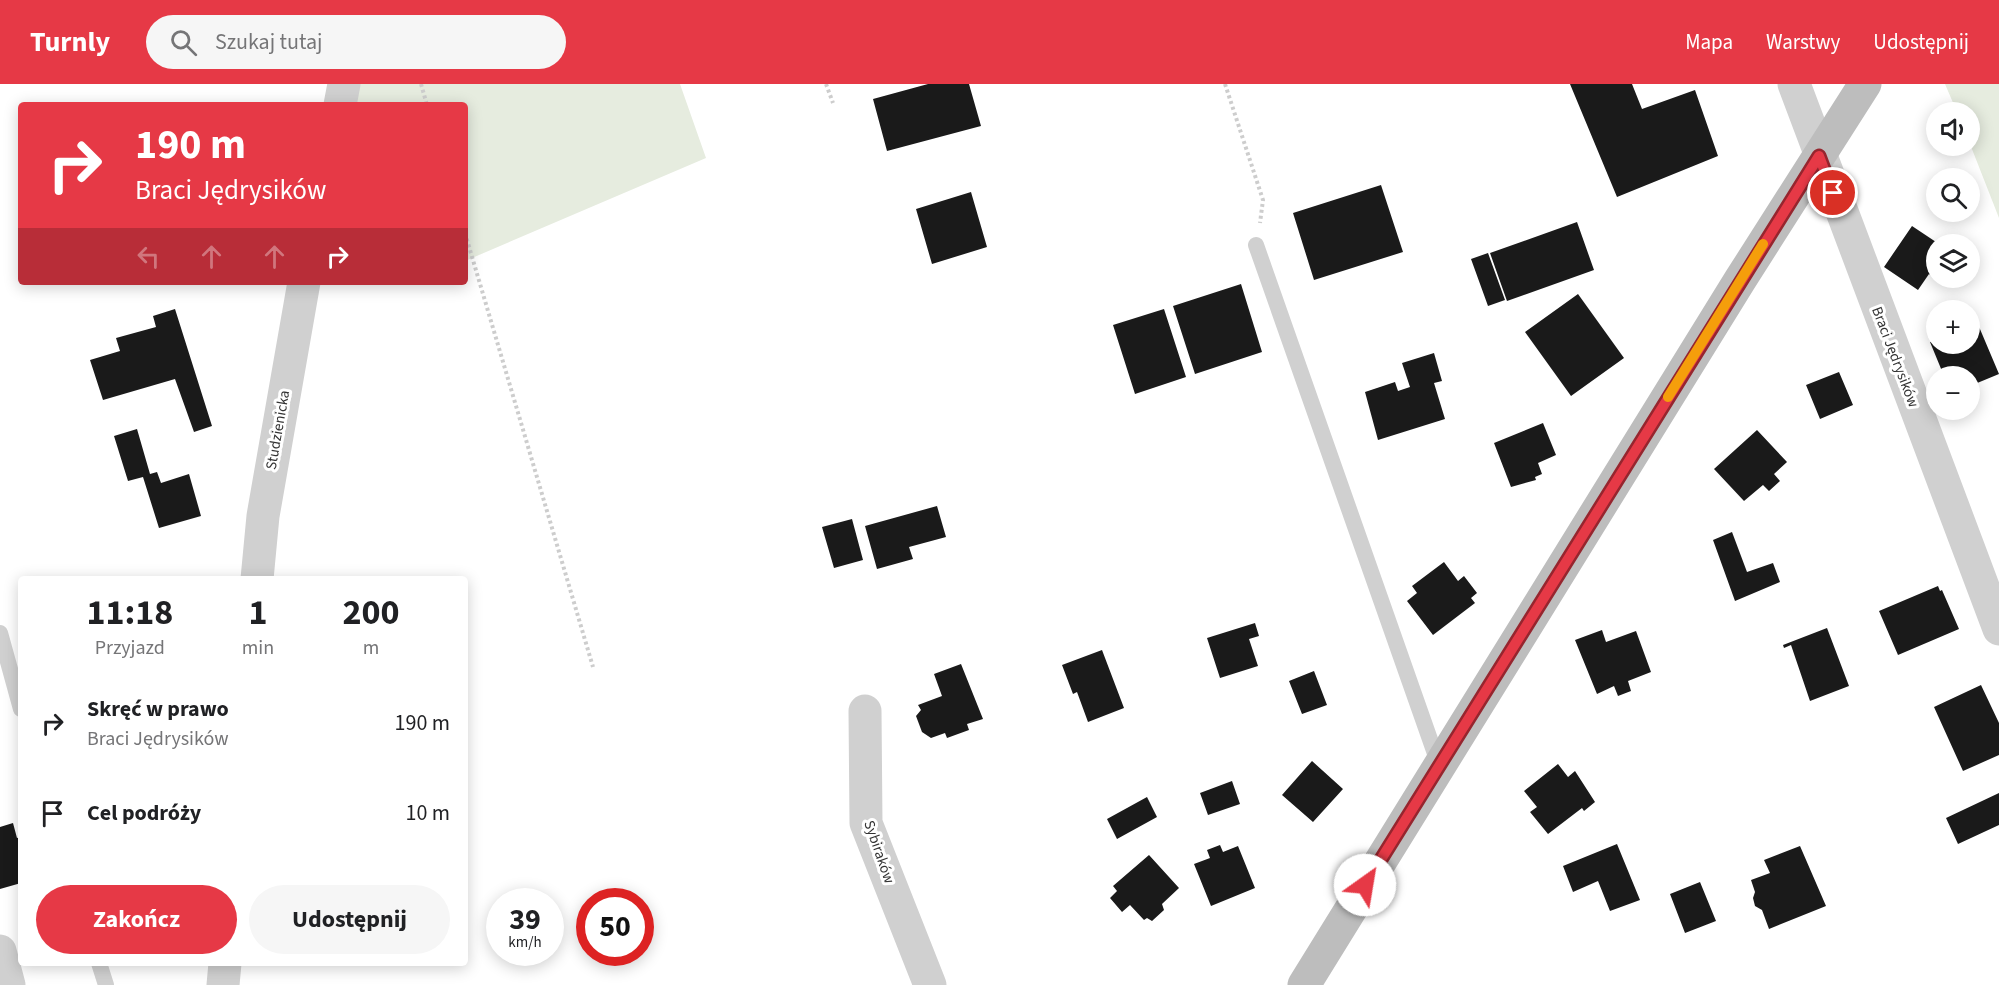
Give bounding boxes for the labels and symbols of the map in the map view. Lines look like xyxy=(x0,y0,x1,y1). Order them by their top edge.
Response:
pin xyxy=(1807,167,1858,218)
street label: Braci Jędrysików xyxy=(1866,304,1924,411)
street label: Studzienicka xyxy=(261,389,295,471)
street label: Sybiraków xyxy=(858,818,900,887)
position arrow xyxy=(1333,853,1397,917)
speed limit sign: 50 xyxy=(576,888,654,966)

